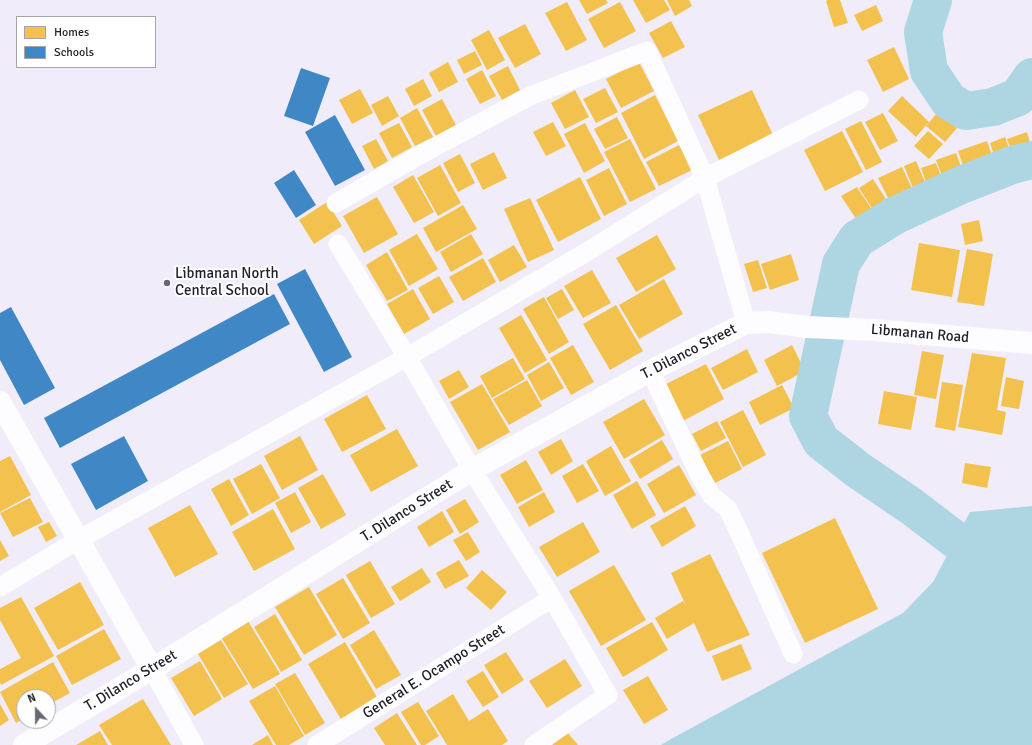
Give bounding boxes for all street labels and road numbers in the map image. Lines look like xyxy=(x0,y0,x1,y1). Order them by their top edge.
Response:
street label: T. Dilanco Street xyxy=(638,320,740,384)
street label: Libmanan Road xyxy=(870,321,970,347)
street label: T. Dilanco Street xyxy=(358,476,456,546)
street label: General E. Ocampo Street xyxy=(360,621,508,723)
street label: T. Dilanco Street xyxy=(82,646,180,716)

